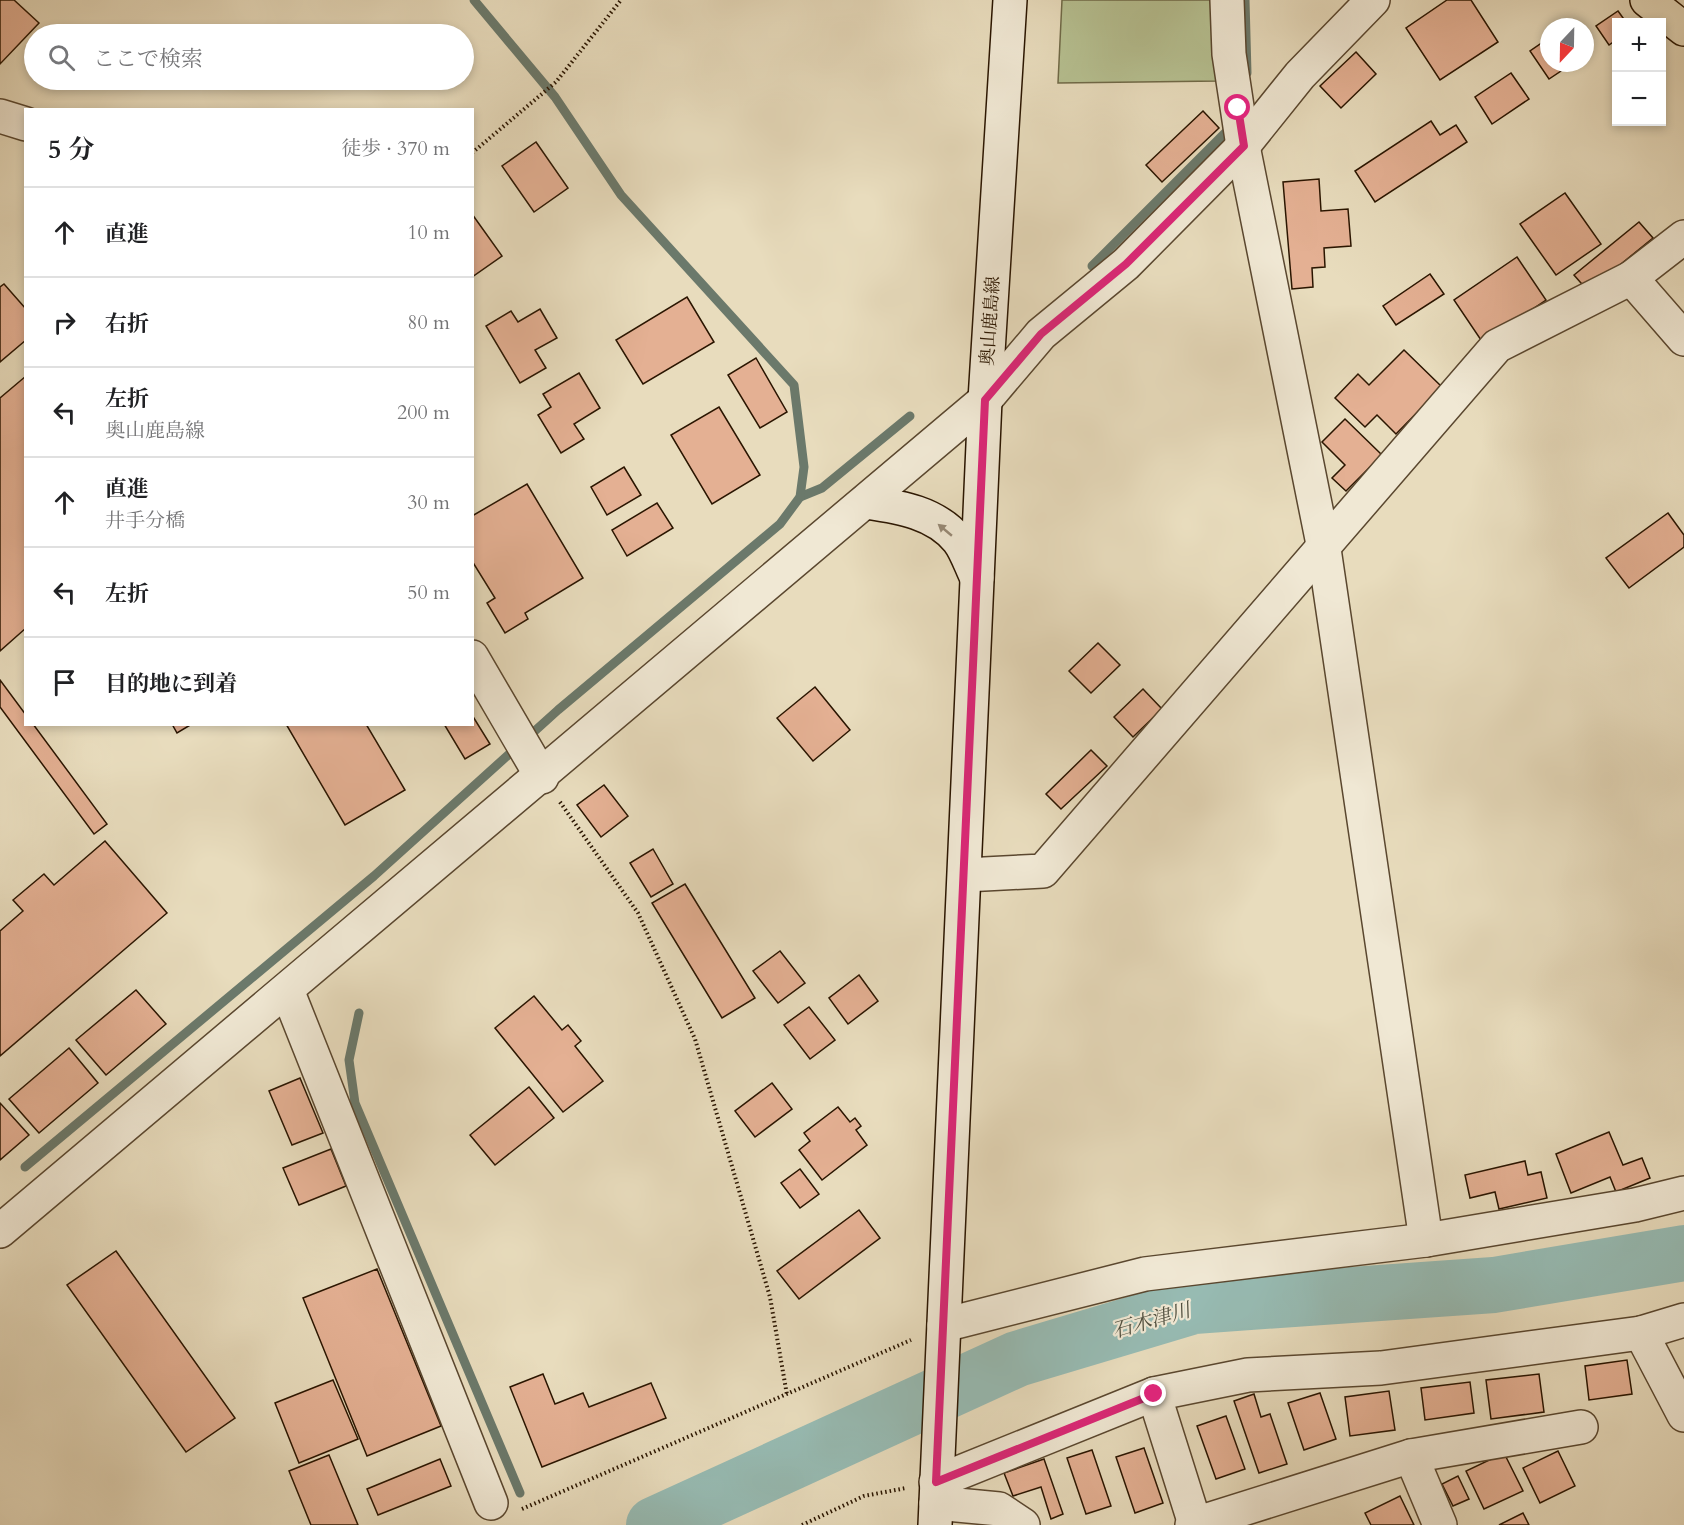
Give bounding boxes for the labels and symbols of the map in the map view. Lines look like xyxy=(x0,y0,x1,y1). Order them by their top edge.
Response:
north arrow xyxy=(1540,18,1594,72)
route start xyxy=(1224,94,1250,120)
street label: 奥山鹿島線 xyxy=(975,275,1006,367)
one-way arrow xyxy=(937,523,953,536)
water label: 石木津川 xyxy=(1109,1296,1195,1344)
route end xyxy=(1140,1380,1166,1406)

